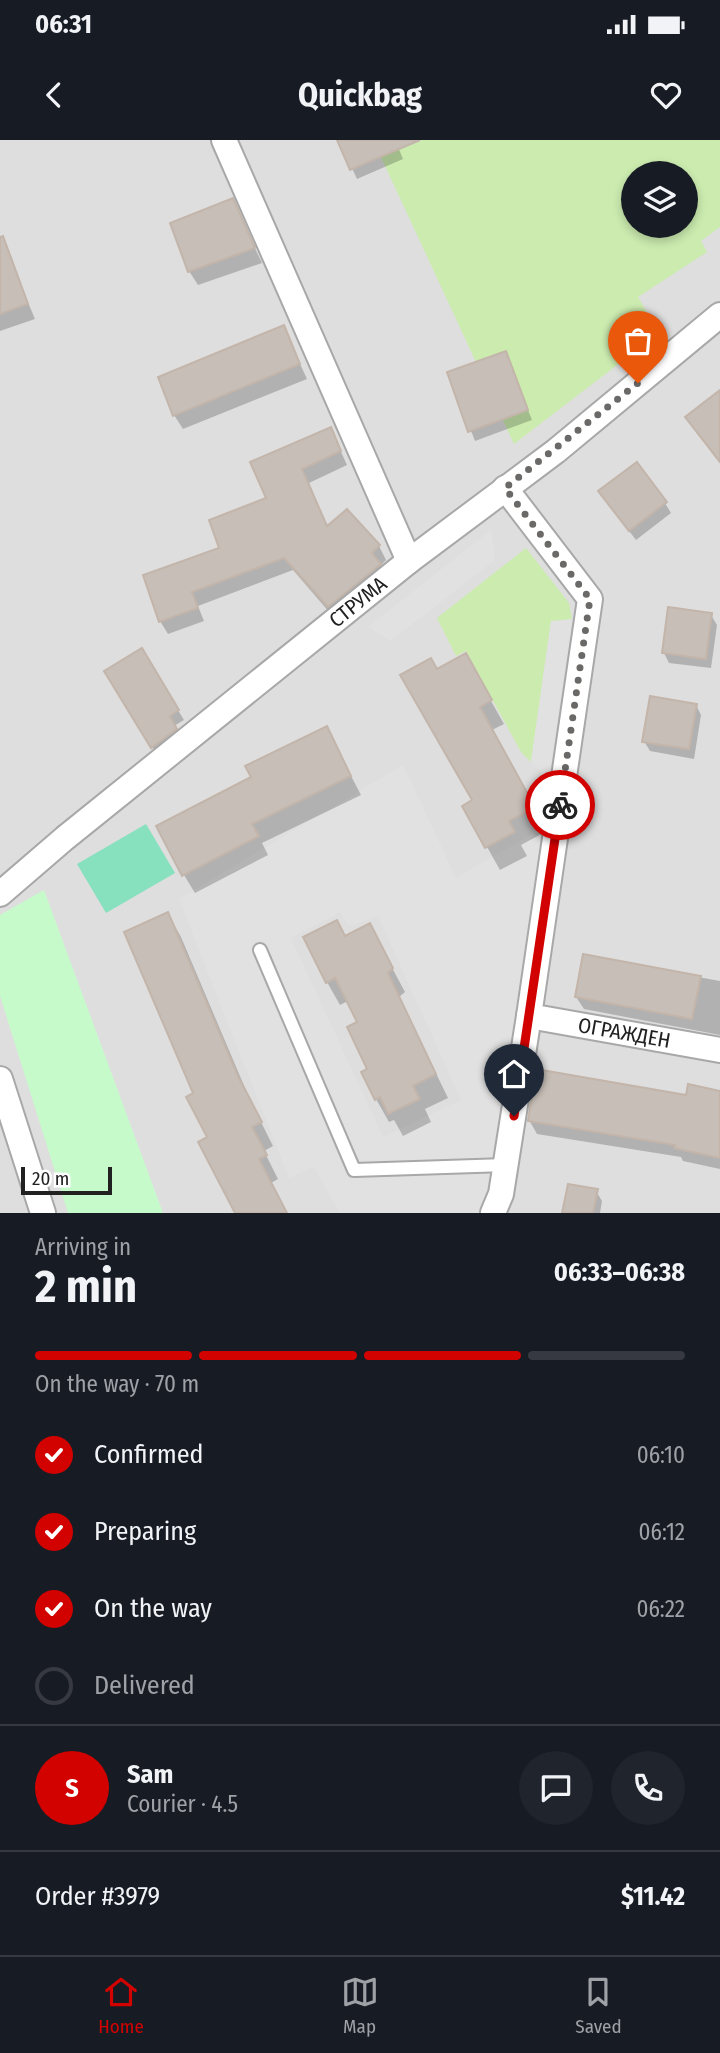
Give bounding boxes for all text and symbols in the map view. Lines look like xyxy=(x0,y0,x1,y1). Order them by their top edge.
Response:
text: 06:31 xyxy=(35,9,92,40)
icon: back xyxy=(35,76,73,114)
text: Quickbag xyxy=(298,76,422,114)
icon: heart xyxy=(647,76,685,114)
map controls xyxy=(621,161,698,238)
button: layers xyxy=(621,161,698,238)
pin xyxy=(608,311,668,383)
icon: bag xyxy=(619,322,657,360)
street label: СТРУМА xyxy=(324,571,392,633)
courier xyxy=(525,770,595,840)
icon: bike xyxy=(541,786,579,824)
street label: ОГРАЖДЕН xyxy=(576,1012,673,1054)
pin xyxy=(484,1044,544,1116)
icon: home xyxy=(495,1055,533,1093)
scale bar xyxy=(21,1164,112,1196)
text: 20 m xyxy=(32,1167,69,1190)
text: Arriving in xyxy=(35,1233,131,1261)
text: 06:33–06:38 xyxy=(554,1257,685,1288)
text: 2 min xyxy=(35,1259,137,1314)
text: On the way · 70 m xyxy=(35,1370,199,1398)
icon: check xyxy=(35,1436,73,1474)
text: Confirmed xyxy=(94,1439,204,1470)
text: 06:10 xyxy=(637,1441,685,1469)
icon: check xyxy=(35,1513,73,1551)
text: Preparing xyxy=(94,1516,196,1547)
text: 06:12 xyxy=(639,1518,685,1546)
icon: check xyxy=(35,1590,73,1628)
text: On the way xyxy=(94,1593,212,1624)
text: 06:22 xyxy=(636,1595,685,1623)
text: Delivered xyxy=(94,1670,195,1701)
button: chat xyxy=(519,1751,593,1825)
button: phone xyxy=(611,1751,685,1825)
text: Sam xyxy=(127,1759,173,1790)
text: S xyxy=(65,1773,79,1804)
text: Courier · 4.5 xyxy=(127,1790,238,1818)
text: Order #3979 xyxy=(35,1881,160,1912)
text: $11.42 xyxy=(621,1881,685,1912)
tab: Home xyxy=(98,1973,144,2038)
tab: Map xyxy=(341,1973,379,2038)
tab: Saved xyxy=(575,1973,622,2038)

